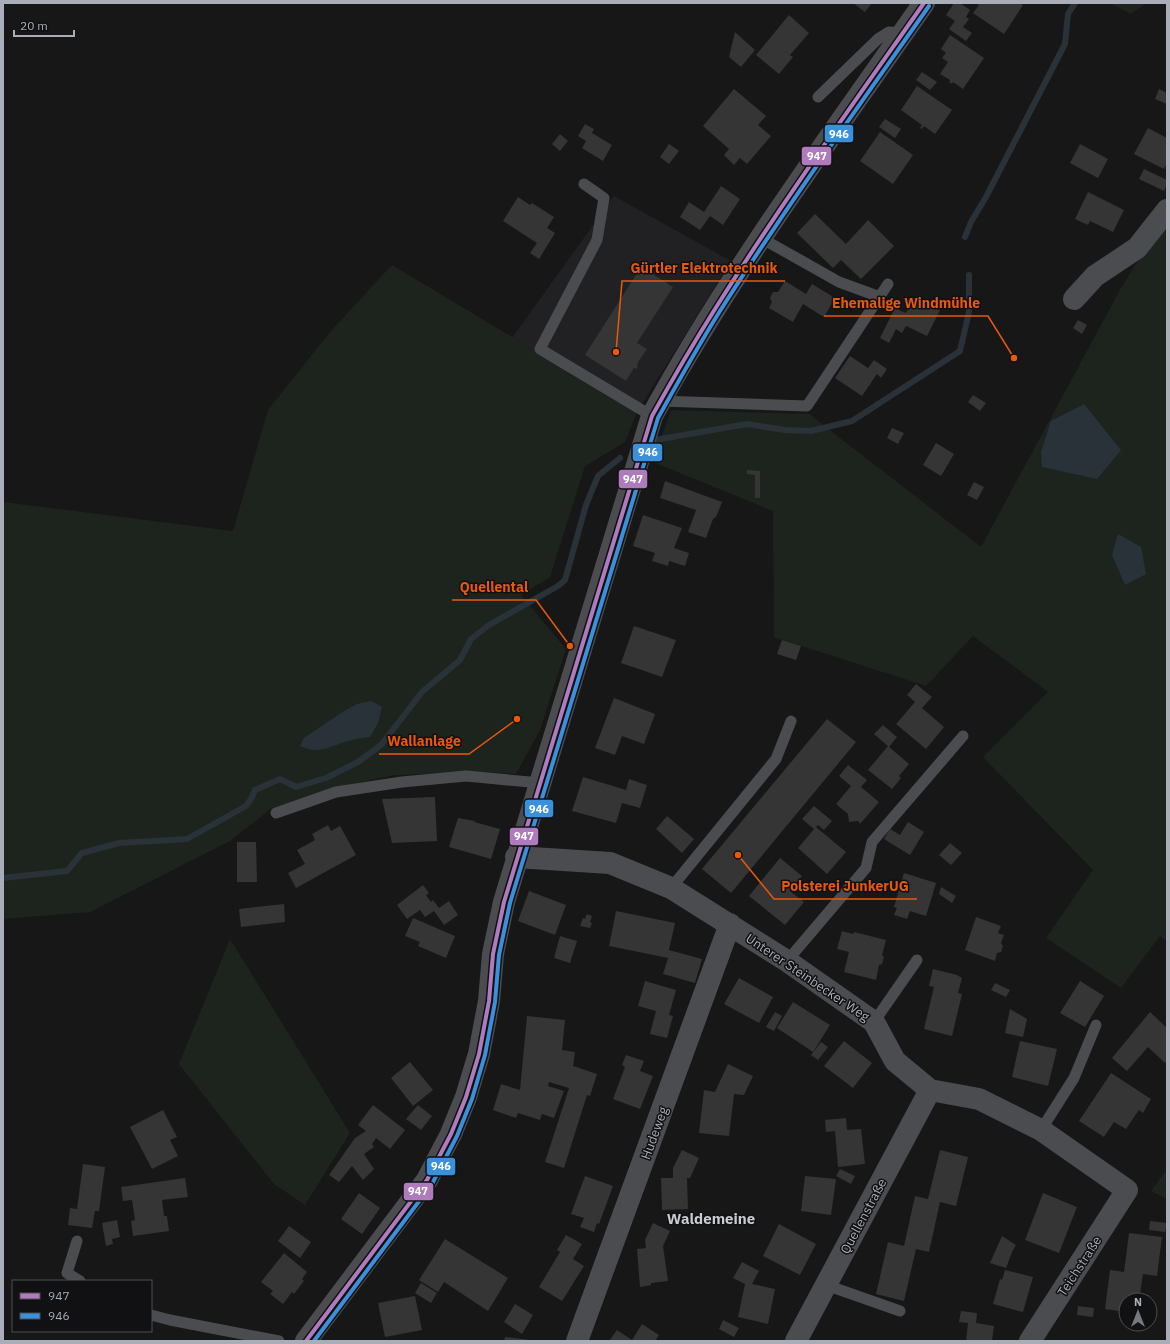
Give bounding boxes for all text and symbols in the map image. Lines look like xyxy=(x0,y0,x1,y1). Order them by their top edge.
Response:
scale bar xyxy=(14,12,74,38)
text: 20 m xyxy=(20,18,48,33)
line badge: 946 xyxy=(824,124,854,143)
text: 946 xyxy=(829,127,849,141)
line badge: 947 xyxy=(801,146,832,166)
text: 947 xyxy=(807,149,827,163)
callout: Gürtler Elektrotechnik xyxy=(622,255,785,281)
text: Gürtler Elektrotechnik xyxy=(630,259,778,277)
callout: Ehemalige Windmühle xyxy=(824,290,988,316)
text: Ehemalige Windmühle xyxy=(832,294,980,312)
line badge: 946 xyxy=(632,443,663,462)
text: 946 xyxy=(638,445,658,459)
line badge: 947 xyxy=(618,469,648,489)
text: 947 xyxy=(623,472,643,486)
callout: Quellental xyxy=(452,574,536,600)
text: Quellental xyxy=(460,578,528,596)
callout: Wallanlage xyxy=(379,728,469,754)
text: Wallanlage xyxy=(387,732,461,750)
line badge: 946 xyxy=(524,799,554,818)
text: 946 xyxy=(529,802,549,816)
line badge: 947 xyxy=(509,827,539,846)
text: 947 xyxy=(514,829,534,843)
callout: Polsterei JunkerUG xyxy=(774,873,917,899)
text: Polsterei JunkerUG xyxy=(781,877,909,895)
street label: Unterer Steinbecker Weg xyxy=(743,930,873,1025)
street label: Hudeweg xyxy=(637,1104,672,1162)
line badge: 946 xyxy=(426,1157,456,1176)
text: 946 xyxy=(431,1159,451,1173)
street label: Quellenstraße xyxy=(836,1176,890,1257)
line badge: 947 xyxy=(403,1182,434,1201)
text: 947 xyxy=(408,1184,428,1198)
district label: Waldemeine xyxy=(667,1209,755,1228)
street label: Teichstraße xyxy=(1054,1233,1105,1300)
legend xyxy=(12,1280,152,1332)
text: 947 xyxy=(48,1288,70,1303)
north arrow xyxy=(1118,1292,1158,1332)
text: N xyxy=(1134,1295,1142,1309)
text: 946 xyxy=(48,1308,70,1323)

